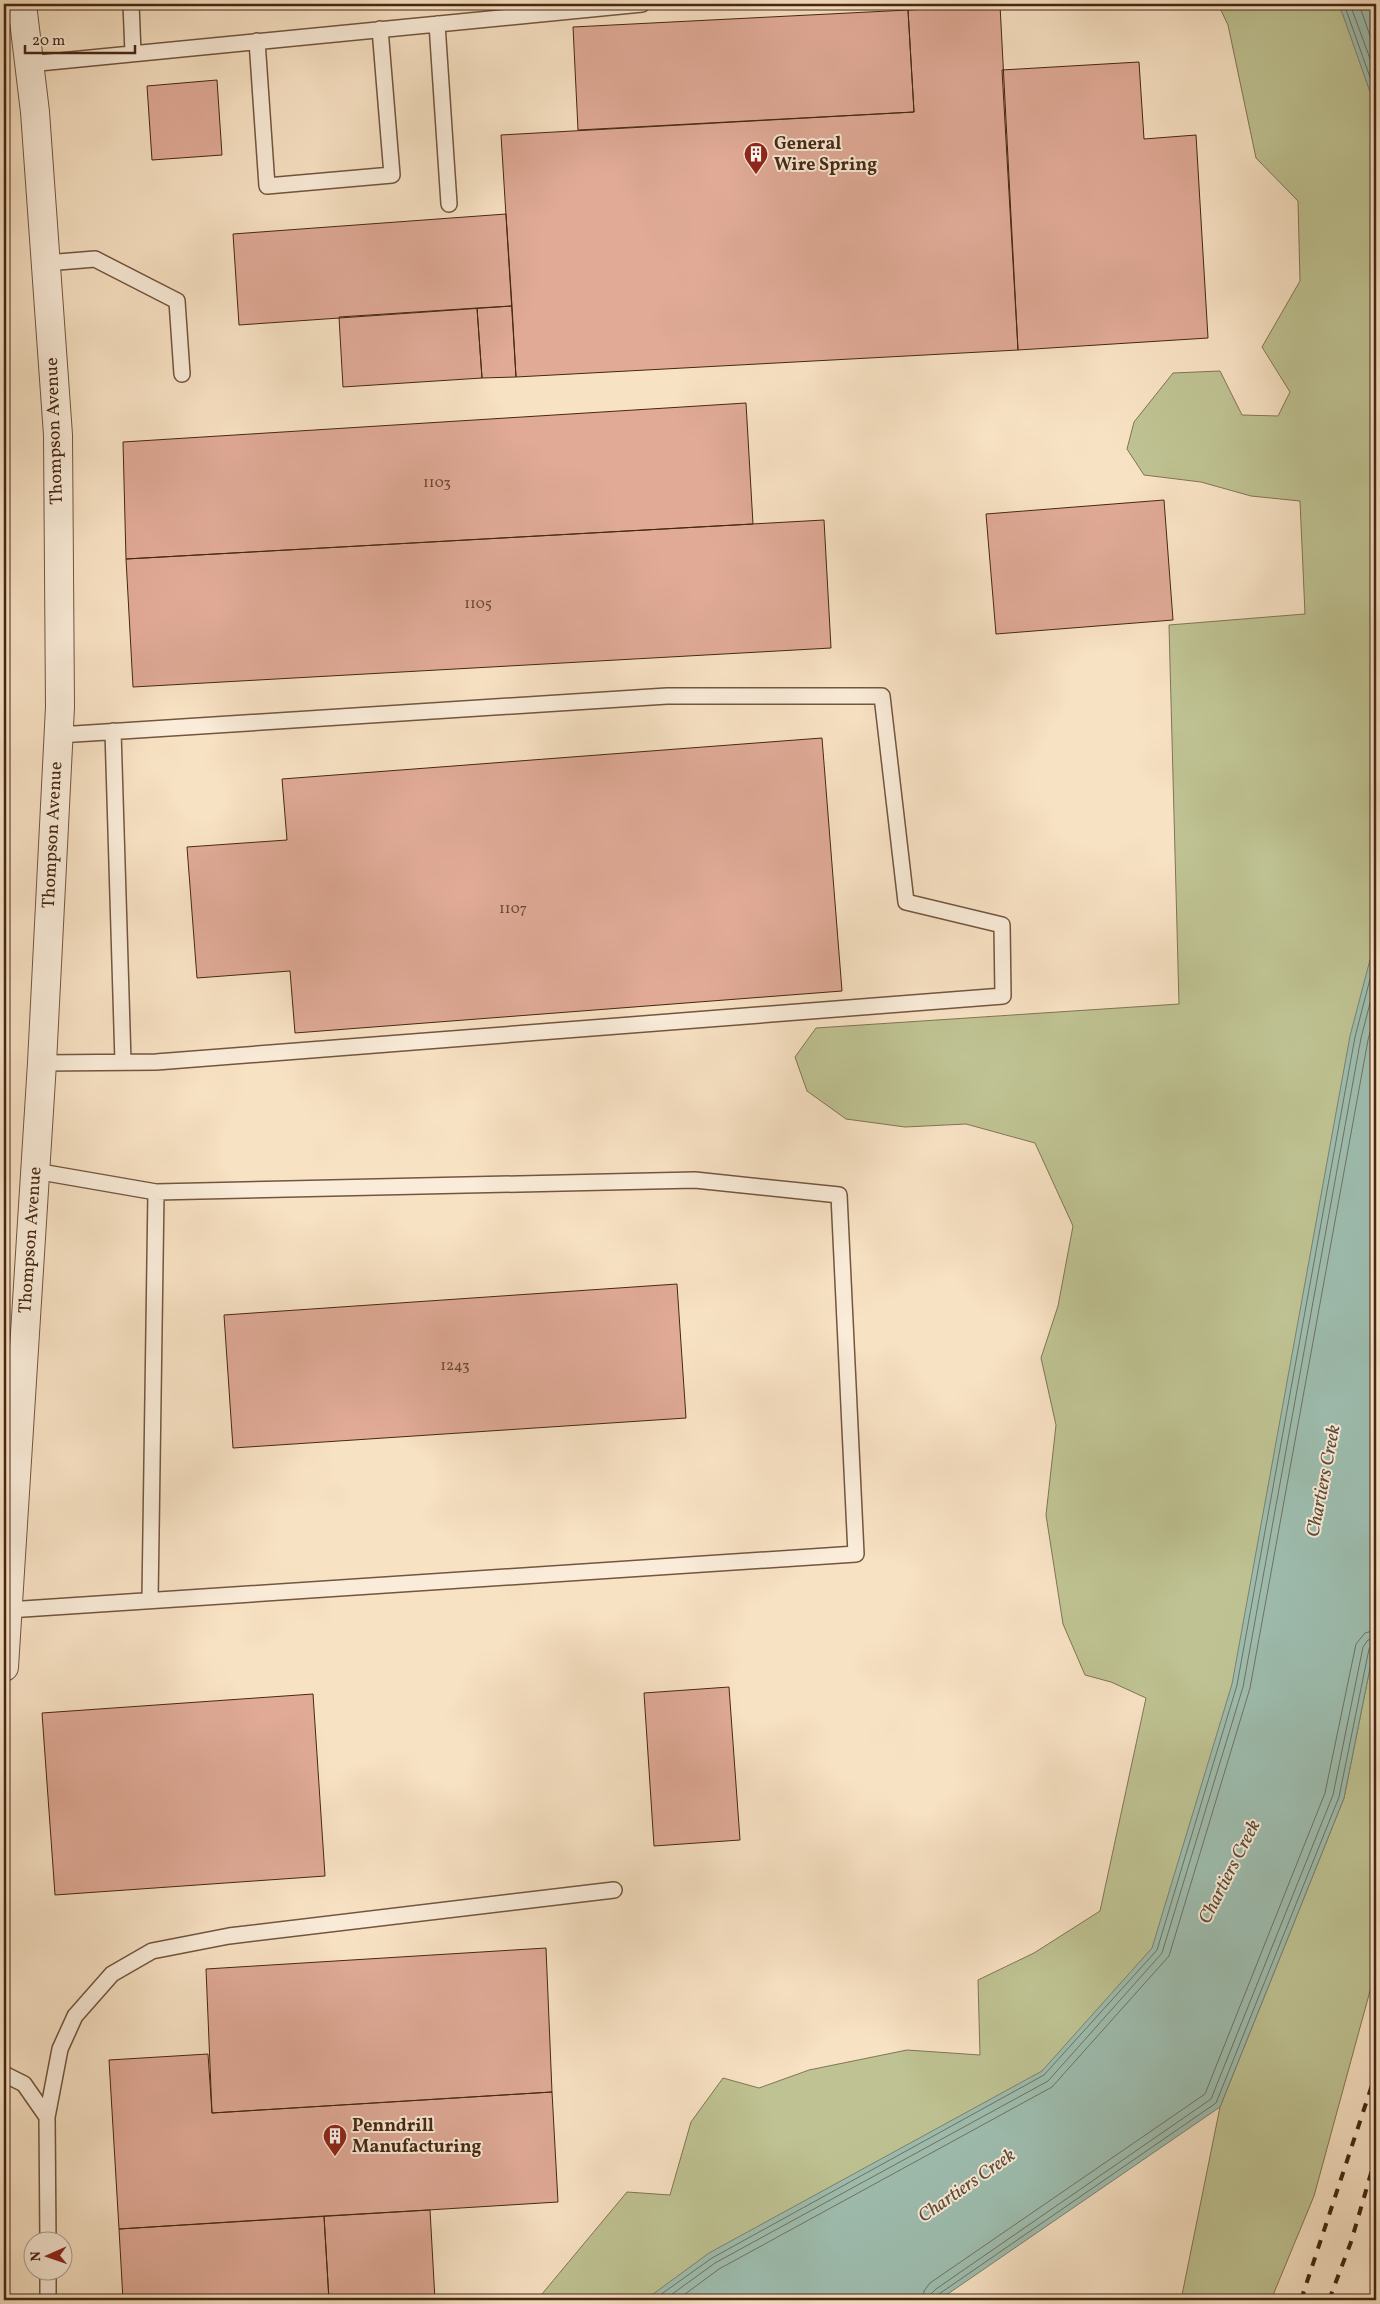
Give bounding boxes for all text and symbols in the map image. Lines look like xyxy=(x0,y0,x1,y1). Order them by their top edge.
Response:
scale bar xyxy=(25,22,135,54)
text: 20 m xyxy=(32,31,65,52)
place label: General Wire Spring xyxy=(774,132,877,178)
building icon: General Wire Spring xyxy=(743,141,769,175)
street label: Thompson Avenue xyxy=(40,357,70,505)
house number: 1103 xyxy=(423,473,451,494)
house number: 1105 xyxy=(464,594,492,615)
street label: Thompson Avenue xyxy=(37,761,69,909)
house number: 1107 xyxy=(499,899,527,920)
street label: Thompson Avenue xyxy=(13,1166,49,1314)
house number: 1243 xyxy=(440,1356,470,1377)
water label: Chartiers Creek xyxy=(1300,1422,1348,1539)
water label: Chartiers Creek xyxy=(1193,1815,1268,1929)
place label: Penndrill Manufacturing xyxy=(352,2114,482,2160)
building icon: Penndrill Manufacturing xyxy=(322,2123,348,2157)
water label: Chartiers Creek xyxy=(913,2143,1021,2229)
north arrow xyxy=(22,2232,72,2282)
text: N xyxy=(27,2251,46,2262)

